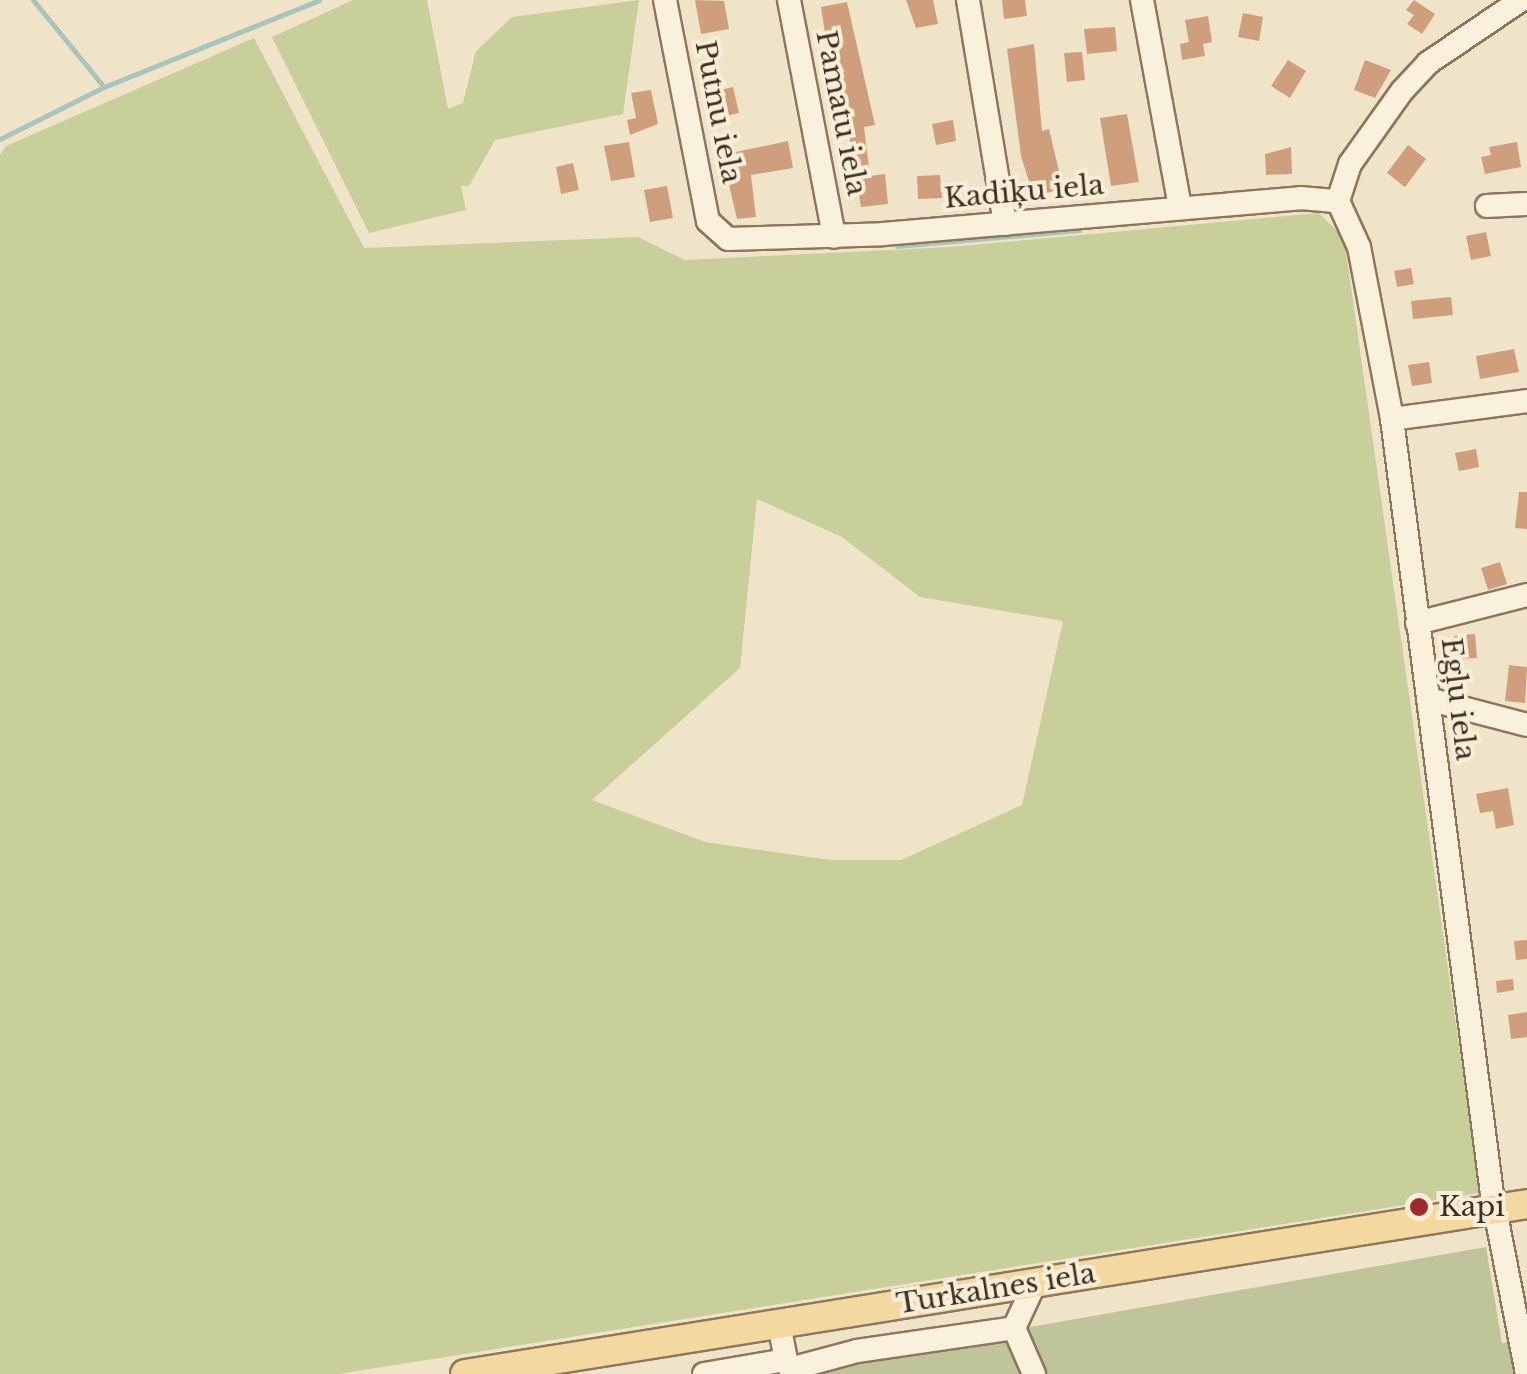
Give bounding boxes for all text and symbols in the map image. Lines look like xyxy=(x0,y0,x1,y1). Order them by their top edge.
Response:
street label: Pamatu iela xyxy=(809,28,873,198)
street label: Putnu iela xyxy=(688,38,748,186)
street label: Kadiķu iela xyxy=(943,168,1105,216)
street label: Egļu iela xyxy=(1434,636,1482,762)
place label: Kapi xyxy=(1439,1190,1505,1224)
marker: Kapi xyxy=(1408,1196,1430,1218)
street label: Turkalnes iela xyxy=(894,1257,1098,1321)

